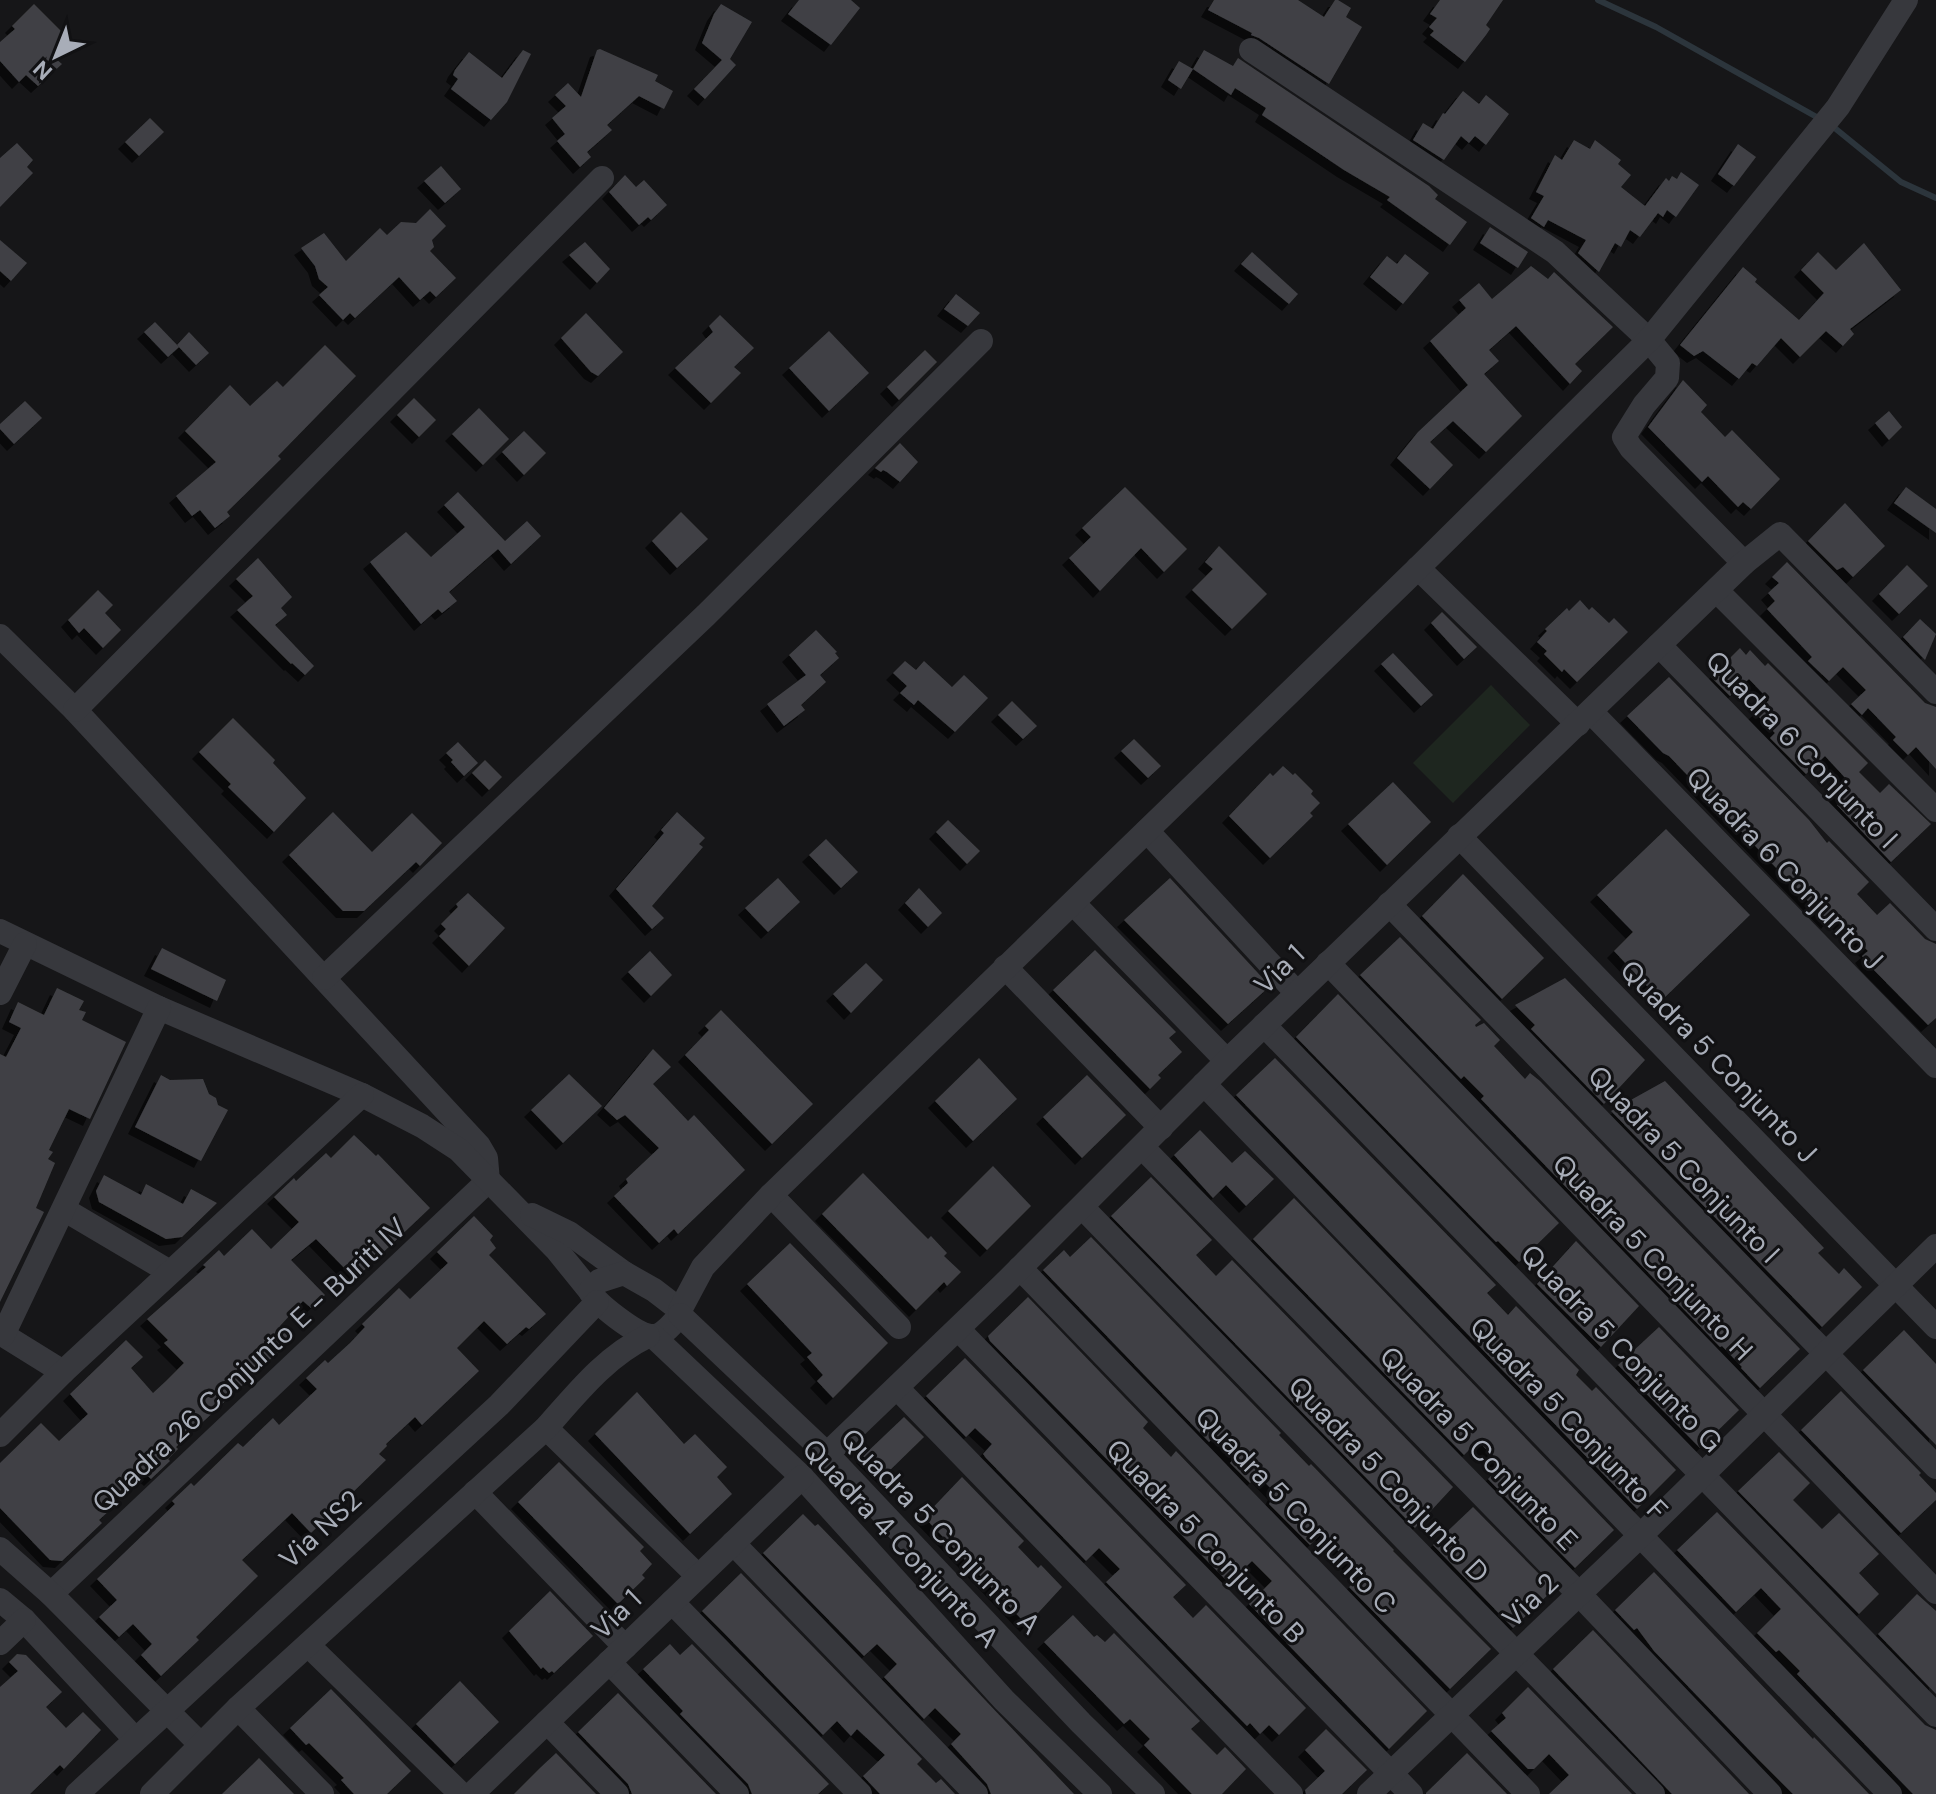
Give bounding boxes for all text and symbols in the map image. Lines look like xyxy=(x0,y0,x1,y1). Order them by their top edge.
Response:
north arrow xyxy=(16,16,96,96)
text: N xyxy=(27,54,58,86)
street label: Quadra 6 Conjunto I xyxy=(1698,642,1906,856)
street label: Quadra 6 Conjunto J xyxy=(1678,759,1891,978)
street label: Via 1 xyxy=(1246,936,1313,1002)
street label: Quadra 5 Conjunto J xyxy=(1612,952,1825,1171)
street label: Quadra 5 Conjunto I xyxy=(1580,1058,1788,1271)
street label: Quadra 5 Conjunto H xyxy=(1544,1146,1761,1369)
street label: Quadra 26 Conjunto E - Buriti IV xyxy=(84,1209,415,1521)
street label: Quadra 5 Conjunto G xyxy=(1513,1236,1731,1460)
street label: Quadra 5 Conjunto F xyxy=(1462,1309,1676,1528)
street label: Quadra 5 Conjunto E xyxy=(1371,1338,1586,1558)
street label: Quadra 5 Conjunto D xyxy=(1280,1368,1497,1591)
street label: Quadra 5 Conjunto C xyxy=(1187,1399,1404,1622)
street label: Quadra 5 Conjunto A xyxy=(833,1420,1049,1642)
street label: Quadra 4 Conjunto A xyxy=(794,1431,1007,1656)
street label: Quadra 5 Conjunto B xyxy=(1098,1431,1313,1652)
street label: Via NS2 xyxy=(271,1482,369,1577)
street label: Via 2 xyxy=(1494,1565,1566,1636)
street label: Via 1 xyxy=(583,1581,650,1647)

